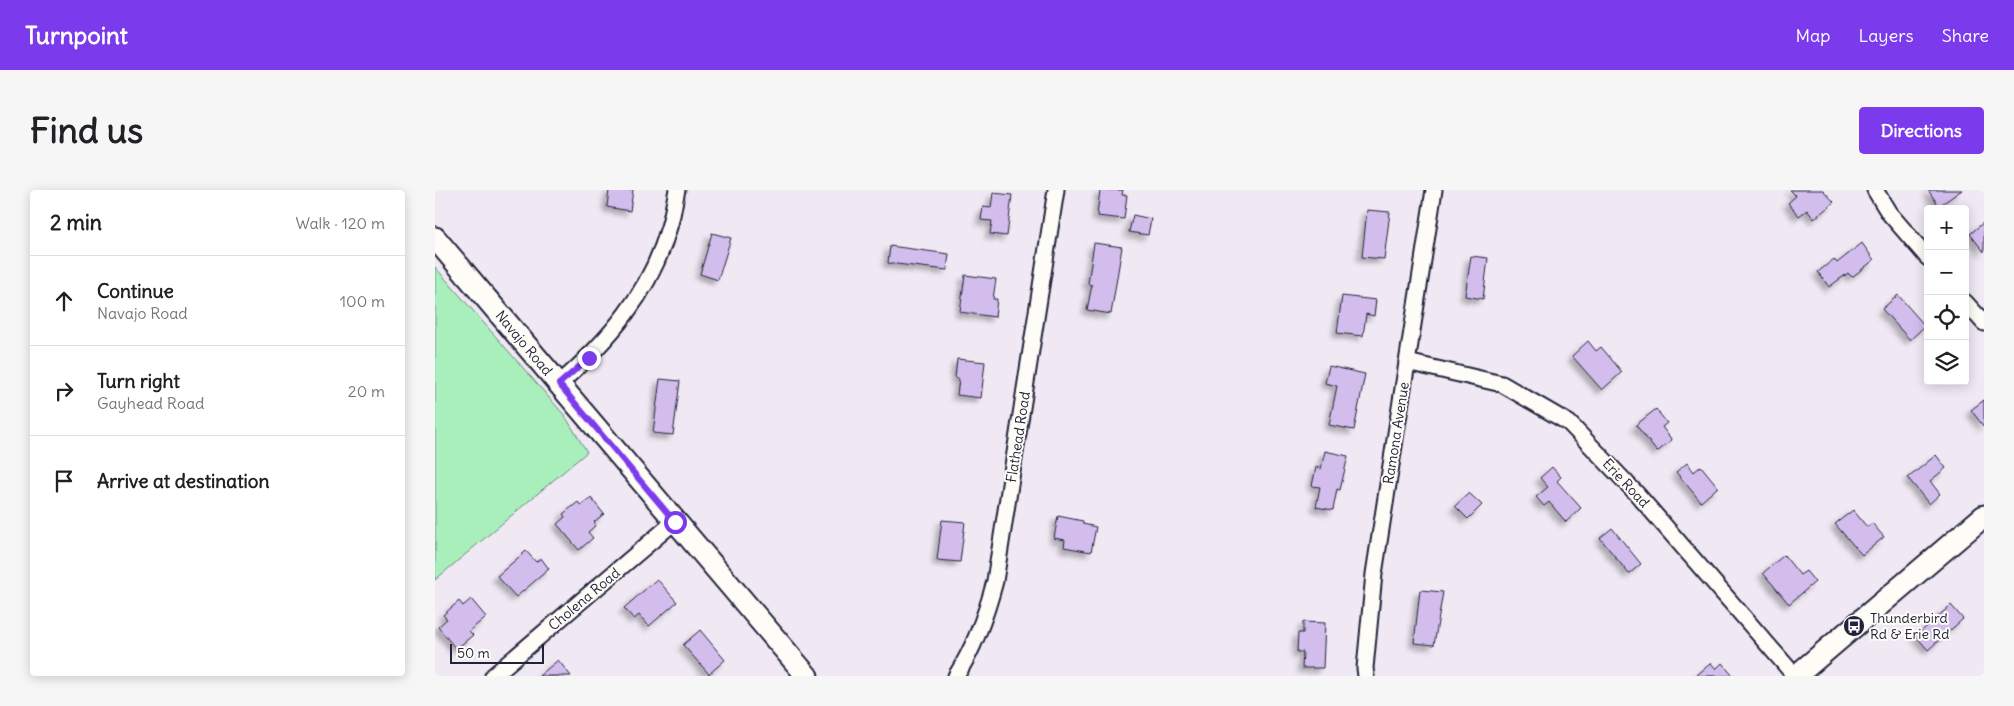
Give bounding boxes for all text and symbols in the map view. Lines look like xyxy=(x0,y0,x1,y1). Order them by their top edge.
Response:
text: Turnpoint xyxy=(25,20,128,50)
text: Map xyxy=(1795,24,1830,47)
text: Layers xyxy=(1858,24,1914,47)
text: Share xyxy=(1942,24,1989,47)
button: Directions xyxy=(1859,107,1984,154)
text: Find us xyxy=(30,108,143,152)
map controls xyxy=(1924,205,1969,385)
button: + xyxy=(1924,205,1969,250)
text: 2 min xyxy=(50,209,102,236)
text: Walk · 120 m xyxy=(295,213,385,233)
button: − xyxy=(1924,250,1969,295)
text: Continue xyxy=(97,279,174,303)
icon: ahead xyxy=(50,287,78,315)
text: 100 m xyxy=(340,291,385,311)
button: locate xyxy=(1924,295,1969,340)
text: Navajo Road xyxy=(97,303,188,323)
street label: Navajo Road xyxy=(492,307,556,379)
button: layers xyxy=(1924,340,1969,385)
route end xyxy=(578,347,601,370)
text: Turn right xyxy=(97,369,180,393)
icon: right xyxy=(50,377,78,405)
text: 20 m xyxy=(348,381,385,401)
street label: Ramona Avenue xyxy=(1379,381,1413,485)
street label: Flathead Road xyxy=(1002,390,1034,484)
text: Gayhead Road xyxy=(97,393,204,413)
street label: Erie Road xyxy=(1599,455,1653,511)
icon: arrive xyxy=(50,467,78,495)
text: Arrive at destination xyxy=(97,469,270,493)
route start xyxy=(664,511,687,534)
street label: Cholena Road xyxy=(544,564,624,634)
place label: Thunderbird Rd & Erie Rd xyxy=(1870,609,1949,643)
bus stop icon: Thunderbird Rd & Erie Rd xyxy=(1842,614,1866,638)
scale bar xyxy=(450,641,544,664)
text: 50 m xyxy=(457,644,490,662)

